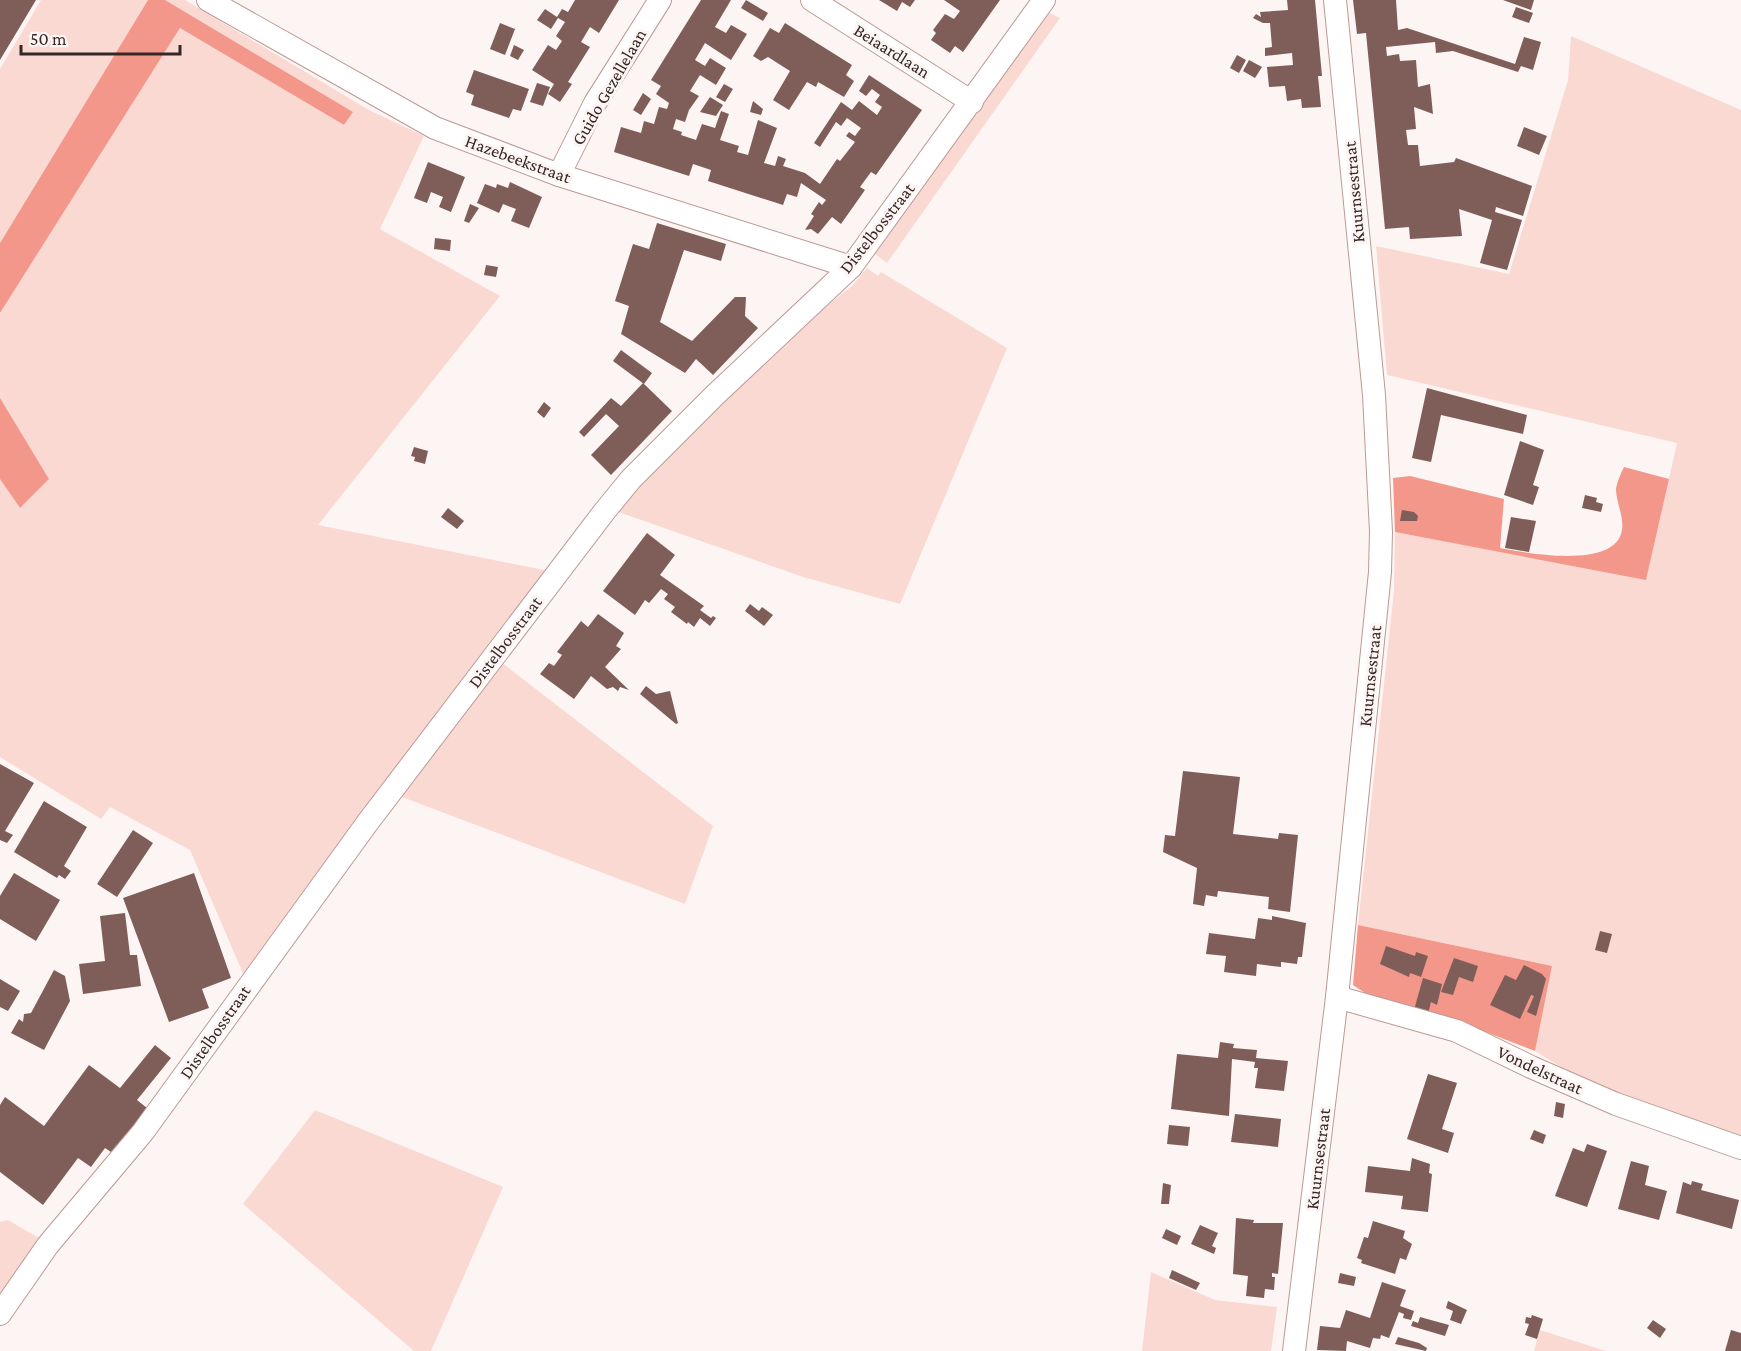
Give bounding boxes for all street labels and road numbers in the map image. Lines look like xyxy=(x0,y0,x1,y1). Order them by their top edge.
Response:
street label: Beiaardlaan xyxy=(850,20,934,82)
street label: Guido Gezellelaan xyxy=(568,25,650,149)
street label: Hazebeekstraat xyxy=(462,131,574,188)
street label: Kuurnsestraat xyxy=(1340,139,1368,244)
street label: Distelbosstraat xyxy=(836,178,919,277)
street label: Distelbosstraat xyxy=(464,592,546,692)
street label: Kuurnsestraat xyxy=(1355,623,1385,728)
street label: Distelbosstraat xyxy=(175,981,255,1082)
street label: Vondelstraat xyxy=(1494,1042,1587,1099)
street label: Kuurnsestraat xyxy=(1302,1106,1334,1211)

